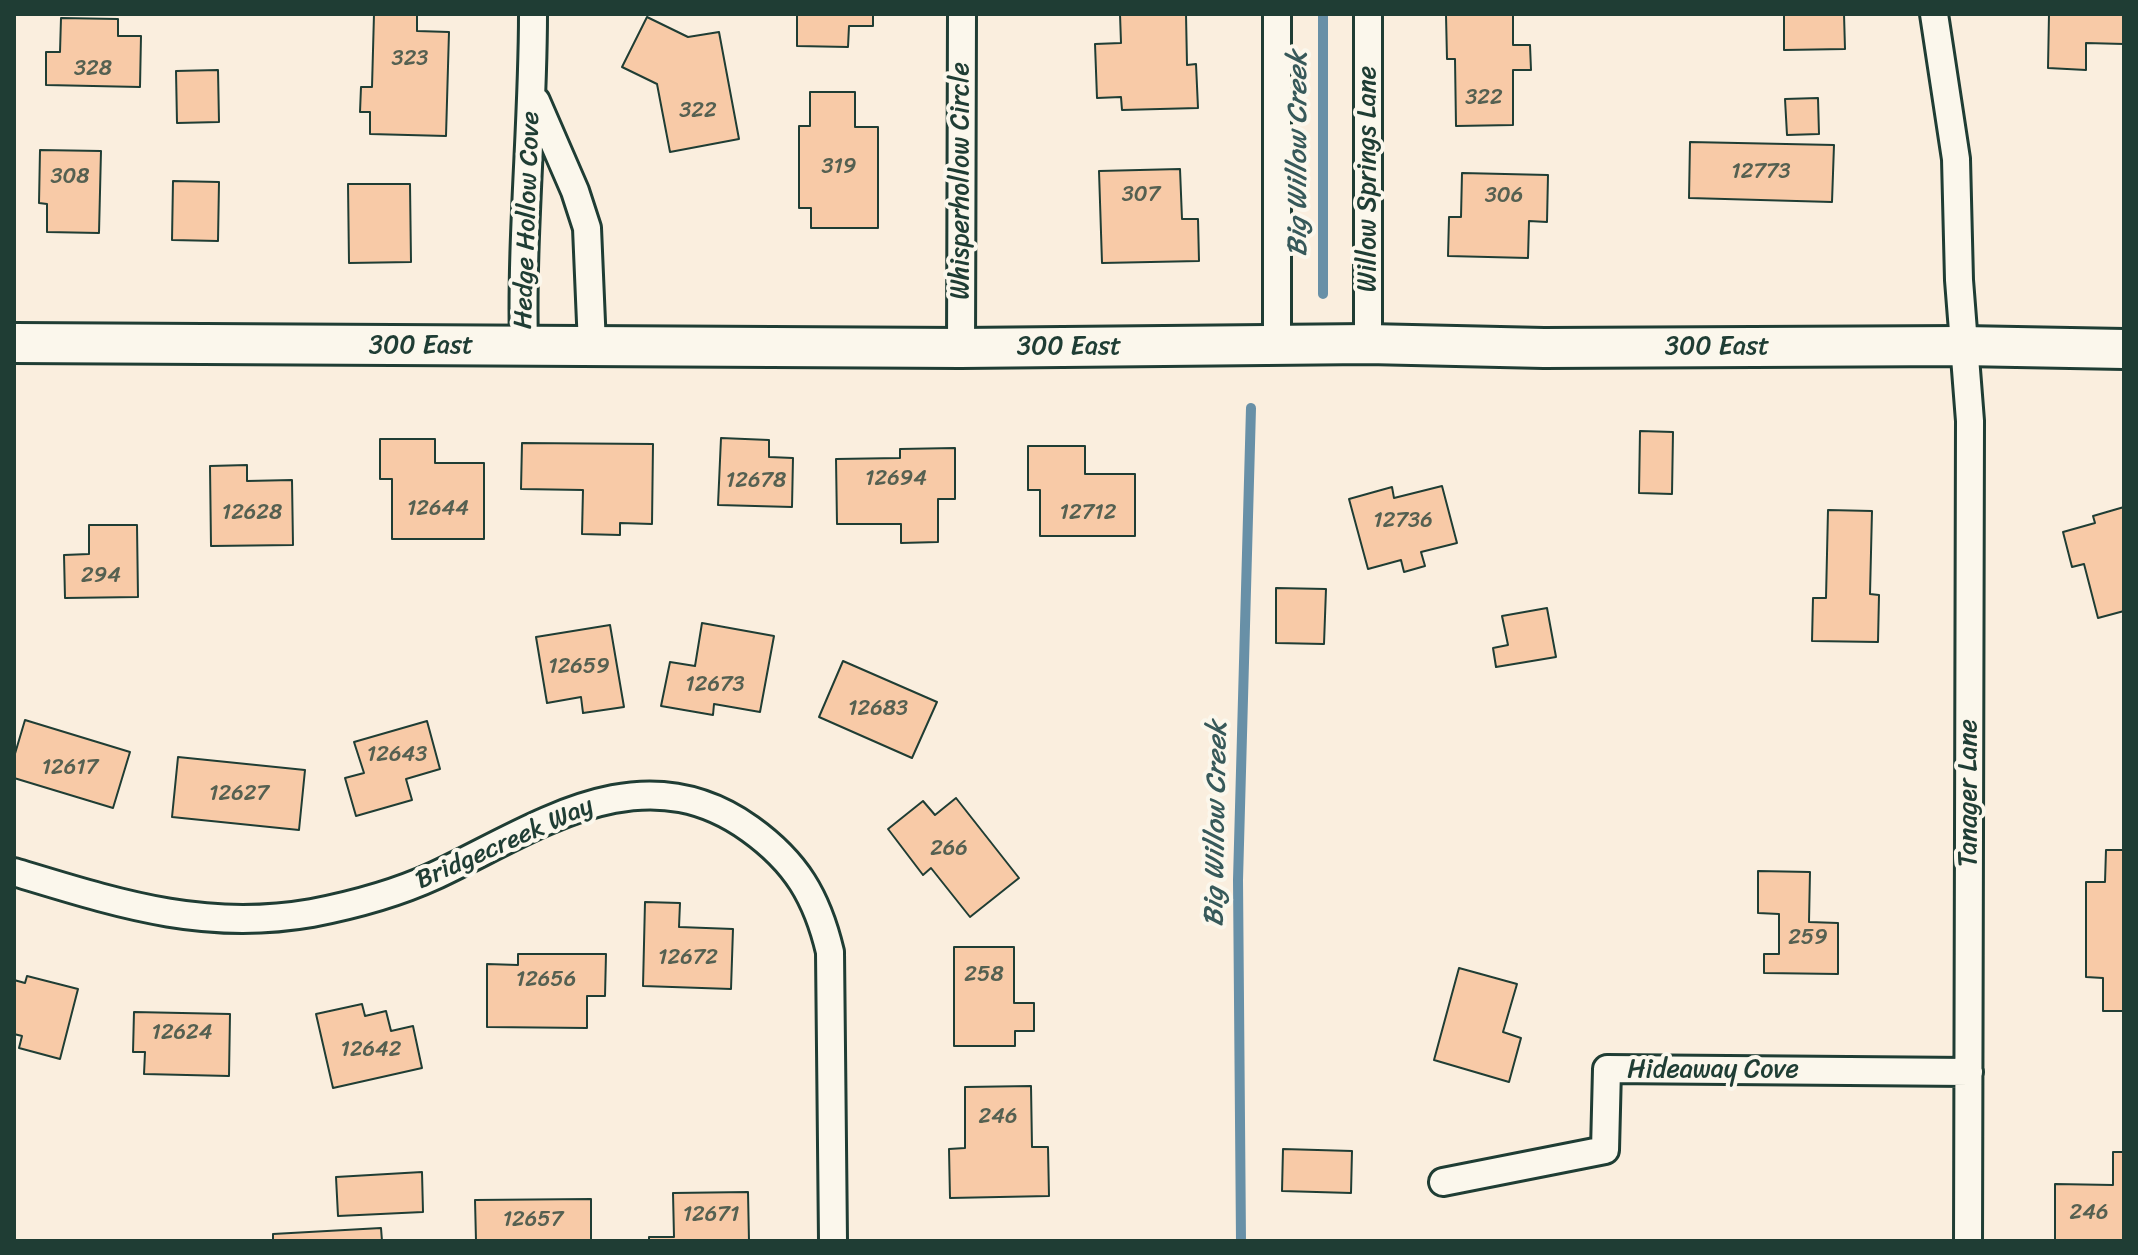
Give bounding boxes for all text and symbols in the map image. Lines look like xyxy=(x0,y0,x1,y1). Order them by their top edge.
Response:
house number: 323 xyxy=(392,46,428,72)
water label: Big Willow Creek xyxy=(1282,51,1316,257)
house number: 328 xyxy=(74,56,112,82)
street label: Whisperhollow Circle xyxy=(945,62,977,300)
street label: Willow Springs Lane xyxy=(1352,66,1384,292)
house number: 322 xyxy=(1465,85,1503,111)
house number: 322 xyxy=(679,98,717,124)
street label: Hedge Hollow Cove xyxy=(509,111,547,329)
house number: 319 xyxy=(821,154,857,180)
house number: 12773 xyxy=(1731,159,1791,185)
house number: 308 xyxy=(50,164,90,190)
house number: 307 xyxy=(1122,182,1160,208)
house number: 306 xyxy=(1485,183,1523,209)
street label: 300 East xyxy=(369,330,473,362)
street label: 300 East xyxy=(1017,331,1121,363)
street label: 300 East xyxy=(1665,331,1769,363)
house number: 12694 xyxy=(865,466,927,492)
house number: 12678 xyxy=(726,468,786,494)
house number: 12644 xyxy=(407,496,469,522)
house number: 12628 xyxy=(222,500,282,526)
house number: 12712 xyxy=(1060,500,1116,526)
house number: 12736 xyxy=(1373,508,1433,534)
house number: 294 xyxy=(81,563,121,589)
house number: 12659 xyxy=(548,654,610,680)
house number: 12673 xyxy=(685,672,745,698)
house number: 12683 xyxy=(848,696,908,722)
street label: Tanager Lane xyxy=(1953,719,1985,867)
water label: Big Willow Creek xyxy=(1198,721,1236,927)
house number: 12643 xyxy=(367,742,427,768)
house number: 12617 xyxy=(42,755,98,781)
house number: 12627 xyxy=(209,781,269,807)
street label: Bridgecreek Way xyxy=(411,791,599,897)
house number: 266 xyxy=(930,836,968,862)
house number: 259 xyxy=(1788,925,1828,951)
house number: 12672 xyxy=(658,945,718,971)
house number: 258 xyxy=(964,962,1004,988)
house number: 12656 xyxy=(516,967,576,993)
house number: 12624 xyxy=(151,1020,213,1046)
house number: 12642 xyxy=(340,1037,402,1063)
street label: Hideaway Cove xyxy=(1627,1054,1799,1086)
house number: 246 xyxy=(979,1104,1017,1130)
house number: 246 xyxy=(2070,1200,2108,1226)
house number: 12671 xyxy=(683,1202,739,1228)
house number: 12657 xyxy=(503,1207,563,1233)

